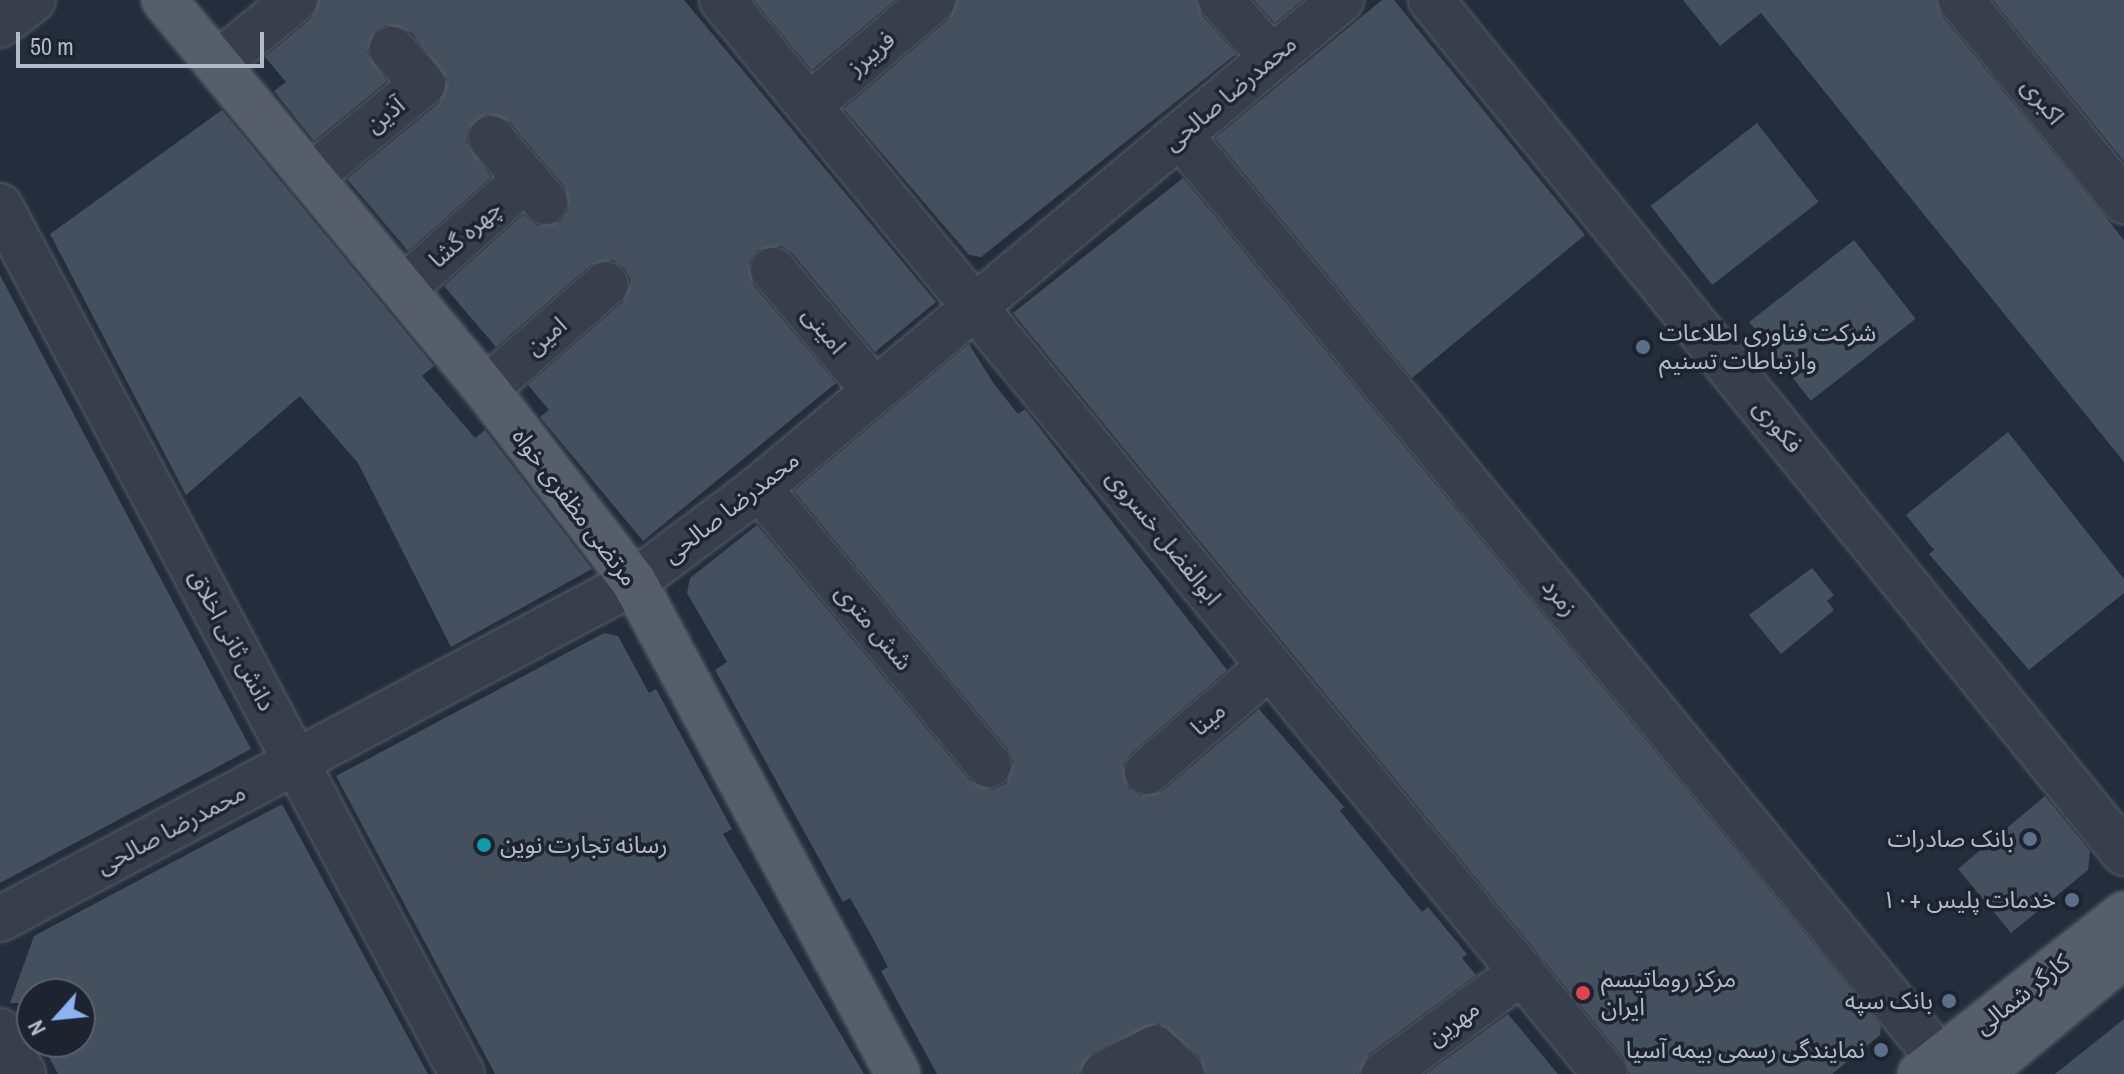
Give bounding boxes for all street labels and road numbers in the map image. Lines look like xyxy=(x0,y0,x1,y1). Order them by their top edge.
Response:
street label: فریبرز xyxy=(841,25,901,81)
street label: محمدرضا صالحی xyxy=(1158,29,1302,157)
street label: اکبری xyxy=(2016,72,2070,130)
street label: آذین xyxy=(360,91,410,139)
street label: چهره گشا xyxy=(423,194,507,274)
street label: امینی xyxy=(796,300,852,360)
street label: امین xyxy=(520,310,572,362)
street label: فکوری xyxy=(1748,393,1808,459)
street label: مرتضی مظفری خواه xyxy=(506,422,644,592)
street label: محمدرضا صالحی xyxy=(657,445,805,569)
street label: ابوالفضل خسروی xyxy=(1101,463,1227,611)
street label: دانش ثانی اخلاق xyxy=(183,564,281,716)
street label: زمرد xyxy=(1536,572,1584,622)
street label: شش متری xyxy=(830,578,918,676)
street label: مینا xyxy=(1185,696,1231,742)
street label: محمدرضا صالحی xyxy=(92,778,250,880)
street label: کارگر شمالی xyxy=(1969,948,2075,1040)
street label: مهرین xyxy=(1421,994,1485,1052)

